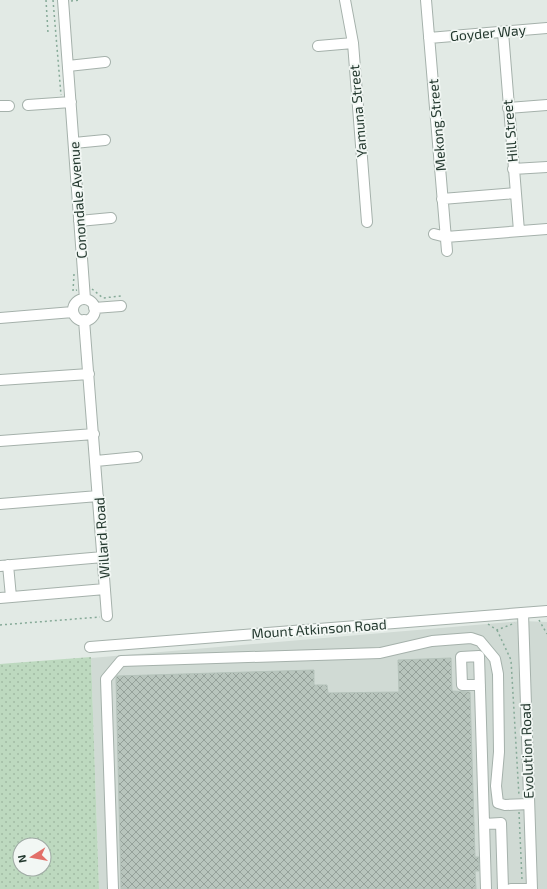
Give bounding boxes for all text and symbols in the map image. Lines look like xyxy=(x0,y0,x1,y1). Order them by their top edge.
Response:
street label: Goyder Way xyxy=(449,21,527,44)
street label: Yamuna Street xyxy=(345,64,370,158)
street label: Mekong Street xyxy=(424,78,449,172)
street label: Hill Street xyxy=(498,99,521,163)
street label: Conondale Avenue xyxy=(65,141,90,259)
street label: Willard Road xyxy=(90,497,113,579)
street label: Mount Atkinson Road xyxy=(251,615,387,642)
street label: Evolution Road xyxy=(516,703,537,799)
north arrow xyxy=(12,837,52,877)
text: N xyxy=(15,854,29,864)

